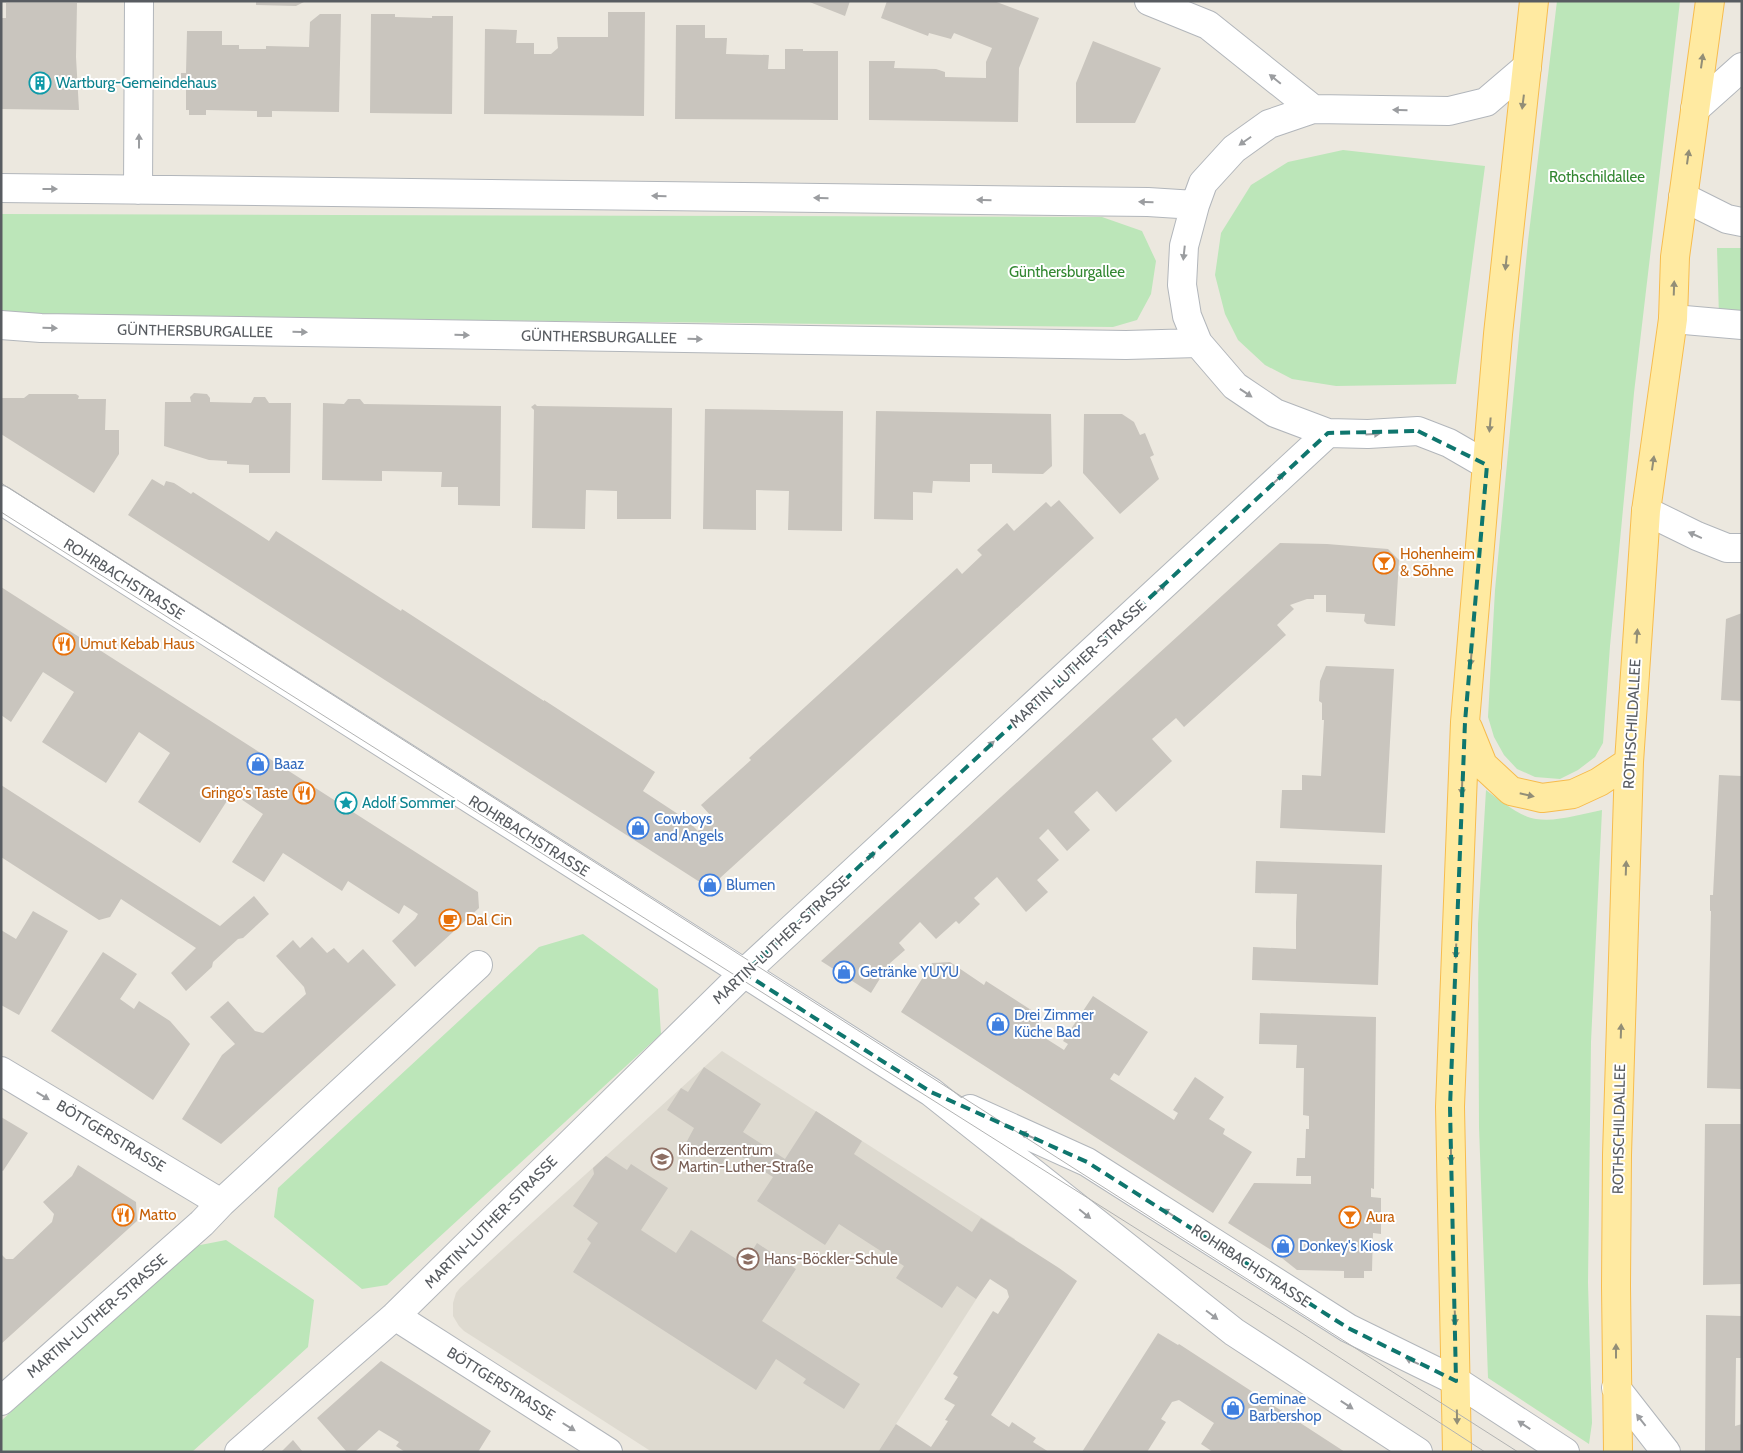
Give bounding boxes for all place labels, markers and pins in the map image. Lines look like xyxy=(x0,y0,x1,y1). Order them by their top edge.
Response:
building icon: Wartburg-Gemeindehaus xyxy=(28,71,52,95)
place label: Wartburg-Gemeindehaus xyxy=(56,74,217,92)
place label: Hohenheim & Sõhne xyxy=(1400,545,1475,580)
bar icon: Hohenheim & Sõhne xyxy=(1372,551,1396,575)
restaurant icon: Umut Kebab Haus xyxy=(52,632,76,656)
place label: Umut Kebab Haus xyxy=(80,635,195,653)
shop icon: Baaz xyxy=(246,752,270,776)
place label: Baaz xyxy=(274,755,304,773)
restaurant icon: Gringo's Taste xyxy=(292,781,316,805)
place label: Gringo's Taste xyxy=(201,784,288,802)
place icon: Adolf Sommer xyxy=(334,791,358,815)
place label: Adolf Sommer xyxy=(362,794,456,812)
place label: Cowboys and Angels xyxy=(654,810,724,845)
shop icon: Cowboys and Angels xyxy=(626,816,650,840)
shop icon: Blumen xyxy=(698,873,722,897)
place label: Blumen xyxy=(726,876,776,894)
cafe icon: Dal Cin xyxy=(438,908,462,932)
place label: Dal Cin xyxy=(466,911,512,929)
shop icon: Getränke YUYU xyxy=(832,960,856,984)
place label: Getränke YUYU xyxy=(860,963,959,981)
place label: Drei Zimmer Küche Bad xyxy=(1014,1006,1094,1041)
shop icon: Drei Zimmer Küche Bad xyxy=(986,1012,1010,1036)
place label: Kinderzentrum Martin-Luther-Straße xyxy=(678,1141,814,1176)
school or university icon: Kinderzentrum Martin-Luther-Straße xyxy=(650,1147,674,1171)
restaurant icon: Matto xyxy=(111,1203,135,1227)
bar icon: Aura xyxy=(1338,1205,1362,1229)
place label: Matto xyxy=(139,1206,176,1224)
place label: Aura xyxy=(1366,1208,1396,1226)
shop icon: Donkey's Kiosk xyxy=(1271,1234,1295,1258)
place label: Donkey's Kiosk xyxy=(1299,1237,1393,1255)
school or university icon: Hans-Böckler-Schule xyxy=(736,1247,760,1271)
place label: Hans-Böckler-Schule xyxy=(764,1250,898,1268)
place label: Geminae Barbershop xyxy=(1249,1390,1322,1425)
shop icon: Geminae Barbershop xyxy=(1221,1396,1245,1420)

